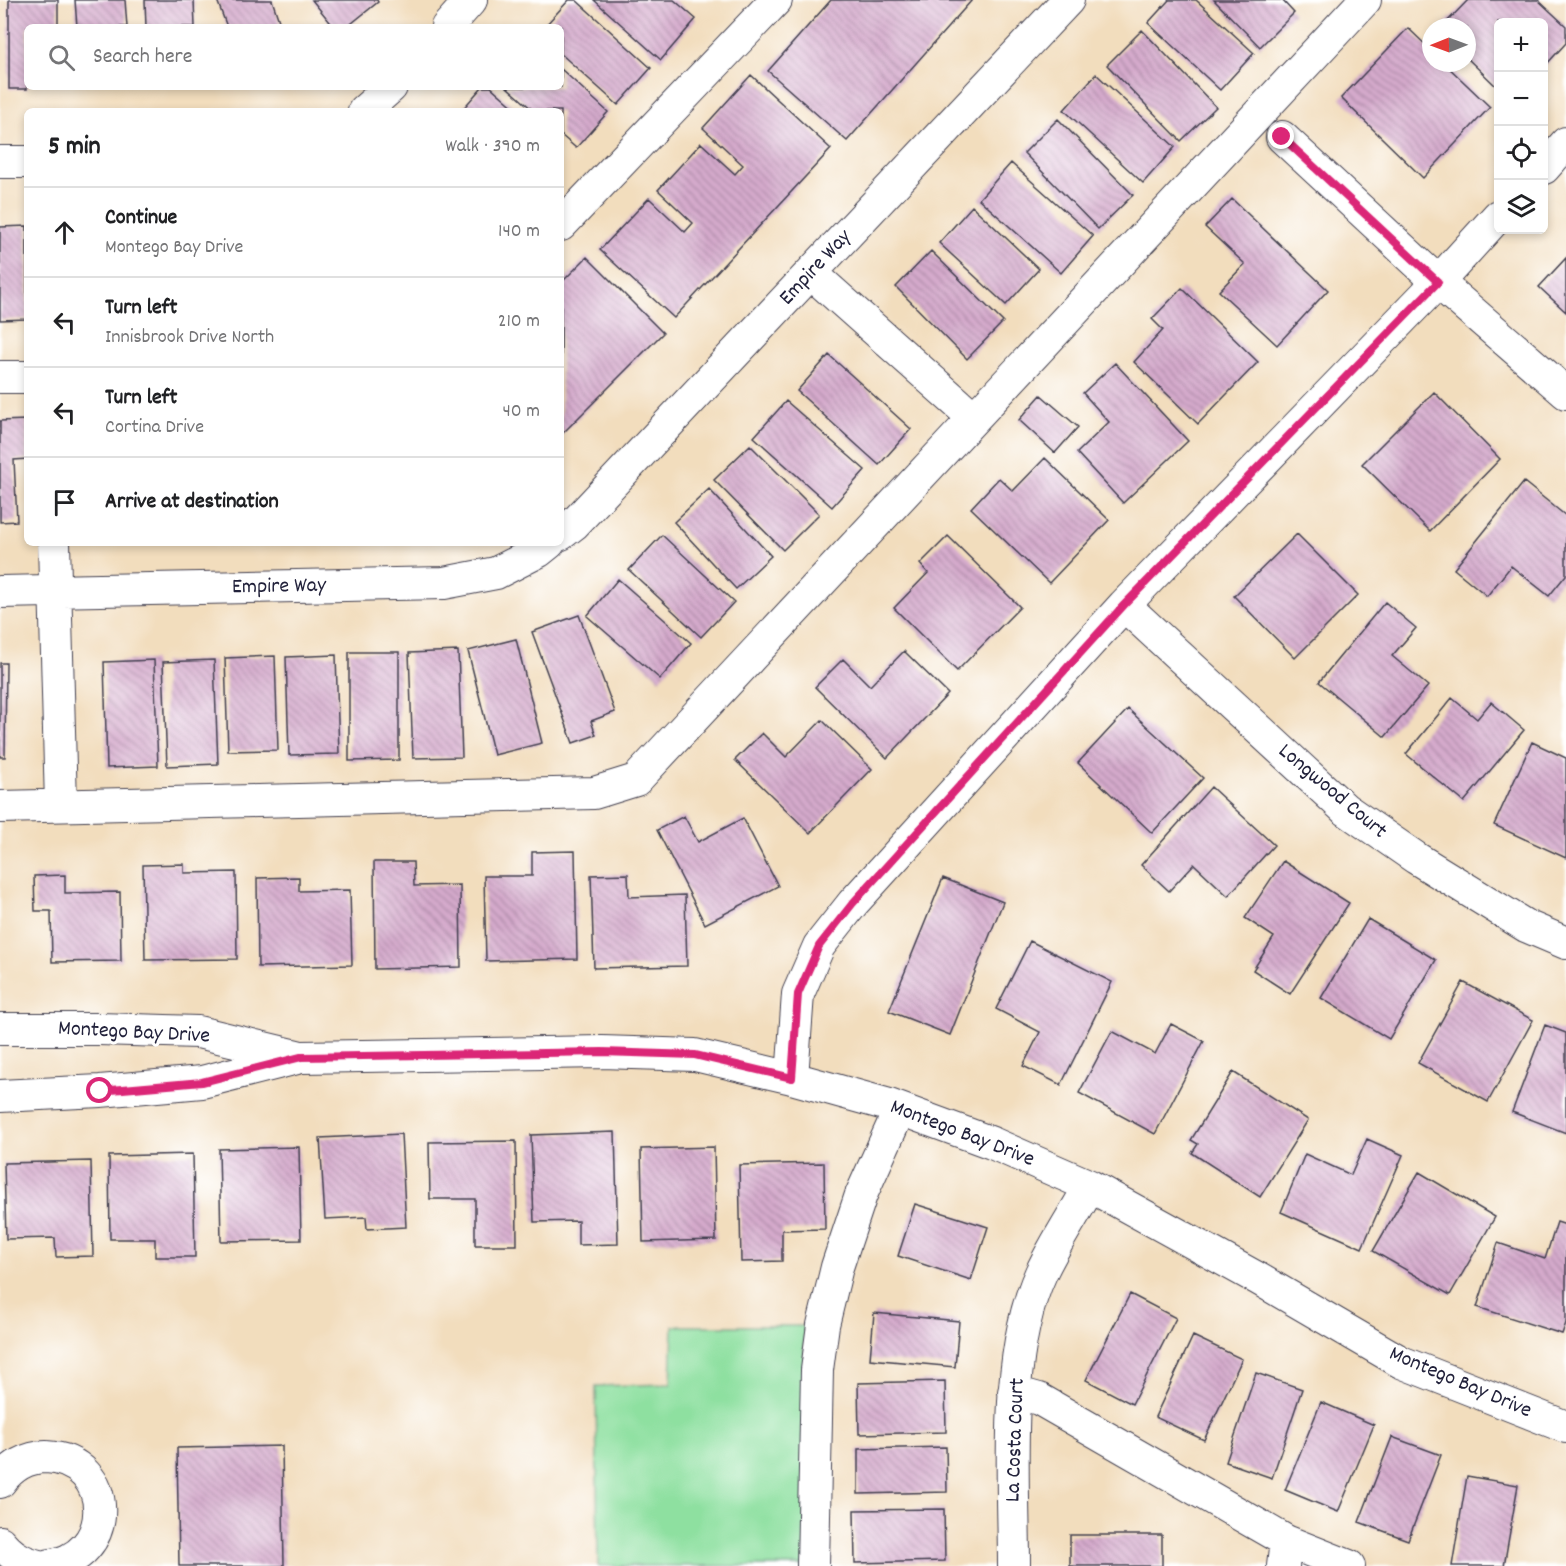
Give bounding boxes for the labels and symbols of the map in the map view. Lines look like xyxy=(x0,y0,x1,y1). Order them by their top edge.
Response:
north arrow xyxy=(1422,18,1476,72)
route end xyxy=(1268,123,1294,149)
street label: Empire Way xyxy=(773,222,860,313)
street label: Empire Way xyxy=(232,571,327,603)
street label: Longwood Court xyxy=(1271,737,1393,847)
street label: Montego Bay Drive xyxy=(57,1014,211,1052)
route start xyxy=(86,1077,112,1103)
street label: Montego Bay Drive xyxy=(885,1092,1039,1176)
street label: Montego Bay Drive xyxy=(1384,1339,1536,1427)
street label: La Costa Court xyxy=(998,1377,1034,1503)

